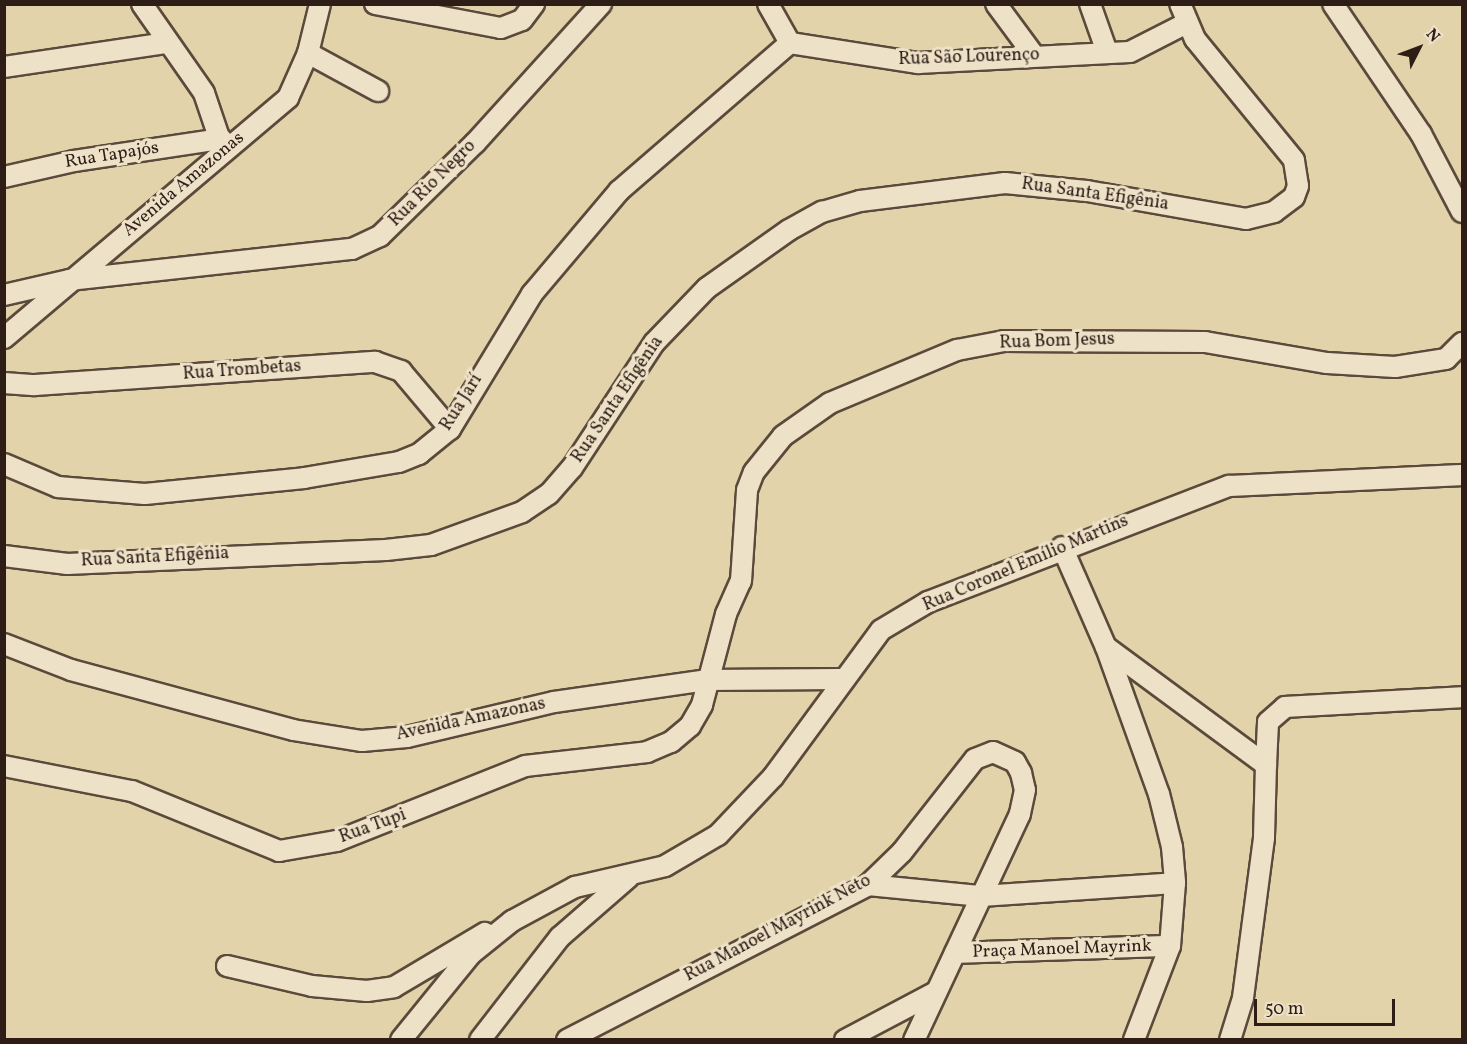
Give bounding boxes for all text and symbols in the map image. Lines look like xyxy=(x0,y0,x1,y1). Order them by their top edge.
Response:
north arrow xyxy=(1389,18,1449,78)
text: N xyxy=(1420,24,1444,48)
street label: Rua São Lourenço xyxy=(898,45,1040,71)
street label: Avenida Amazonas xyxy=(119,128,249,242)
street label: Rua Rio Negro xyxy=(385,136,481,232)
street label: Rua Tapajós xyxy=(63,138,161,174)
street label: Rua Santa Efigênia xyxy=(1020,174,1170,216)
street label: Rua Bom Jesus xyxy=(999,329,1115,355)
street label: Rua Santa Efigênia xyxy=(568,332,668,468)
street label: Rua Trombetas xyxy=(182,356,302,386)
street label: Rua Jarí xyxy=(436,371,488,435)
street label: Rua Coronel Emílio Martins xyxy=(920,511,1132,617)
street label: Rua Santa Efigênia xyxy=(80,543,230,573)
street label: Avenida Amazonas xyxy=(394,694,548,746)
street label: Rua Tupi xyxy=(336,805,410,849)
street label: Rua Manoel Mayrink Neto xyxy=(681,871,875,987)
street label: Praça Manoel Mayrink xyxy=(972,936,1152,964)
scale bar xyxy=(1257,987,1398,1025)
text: 50 m xyxy=(1265,997,1304,1022)

